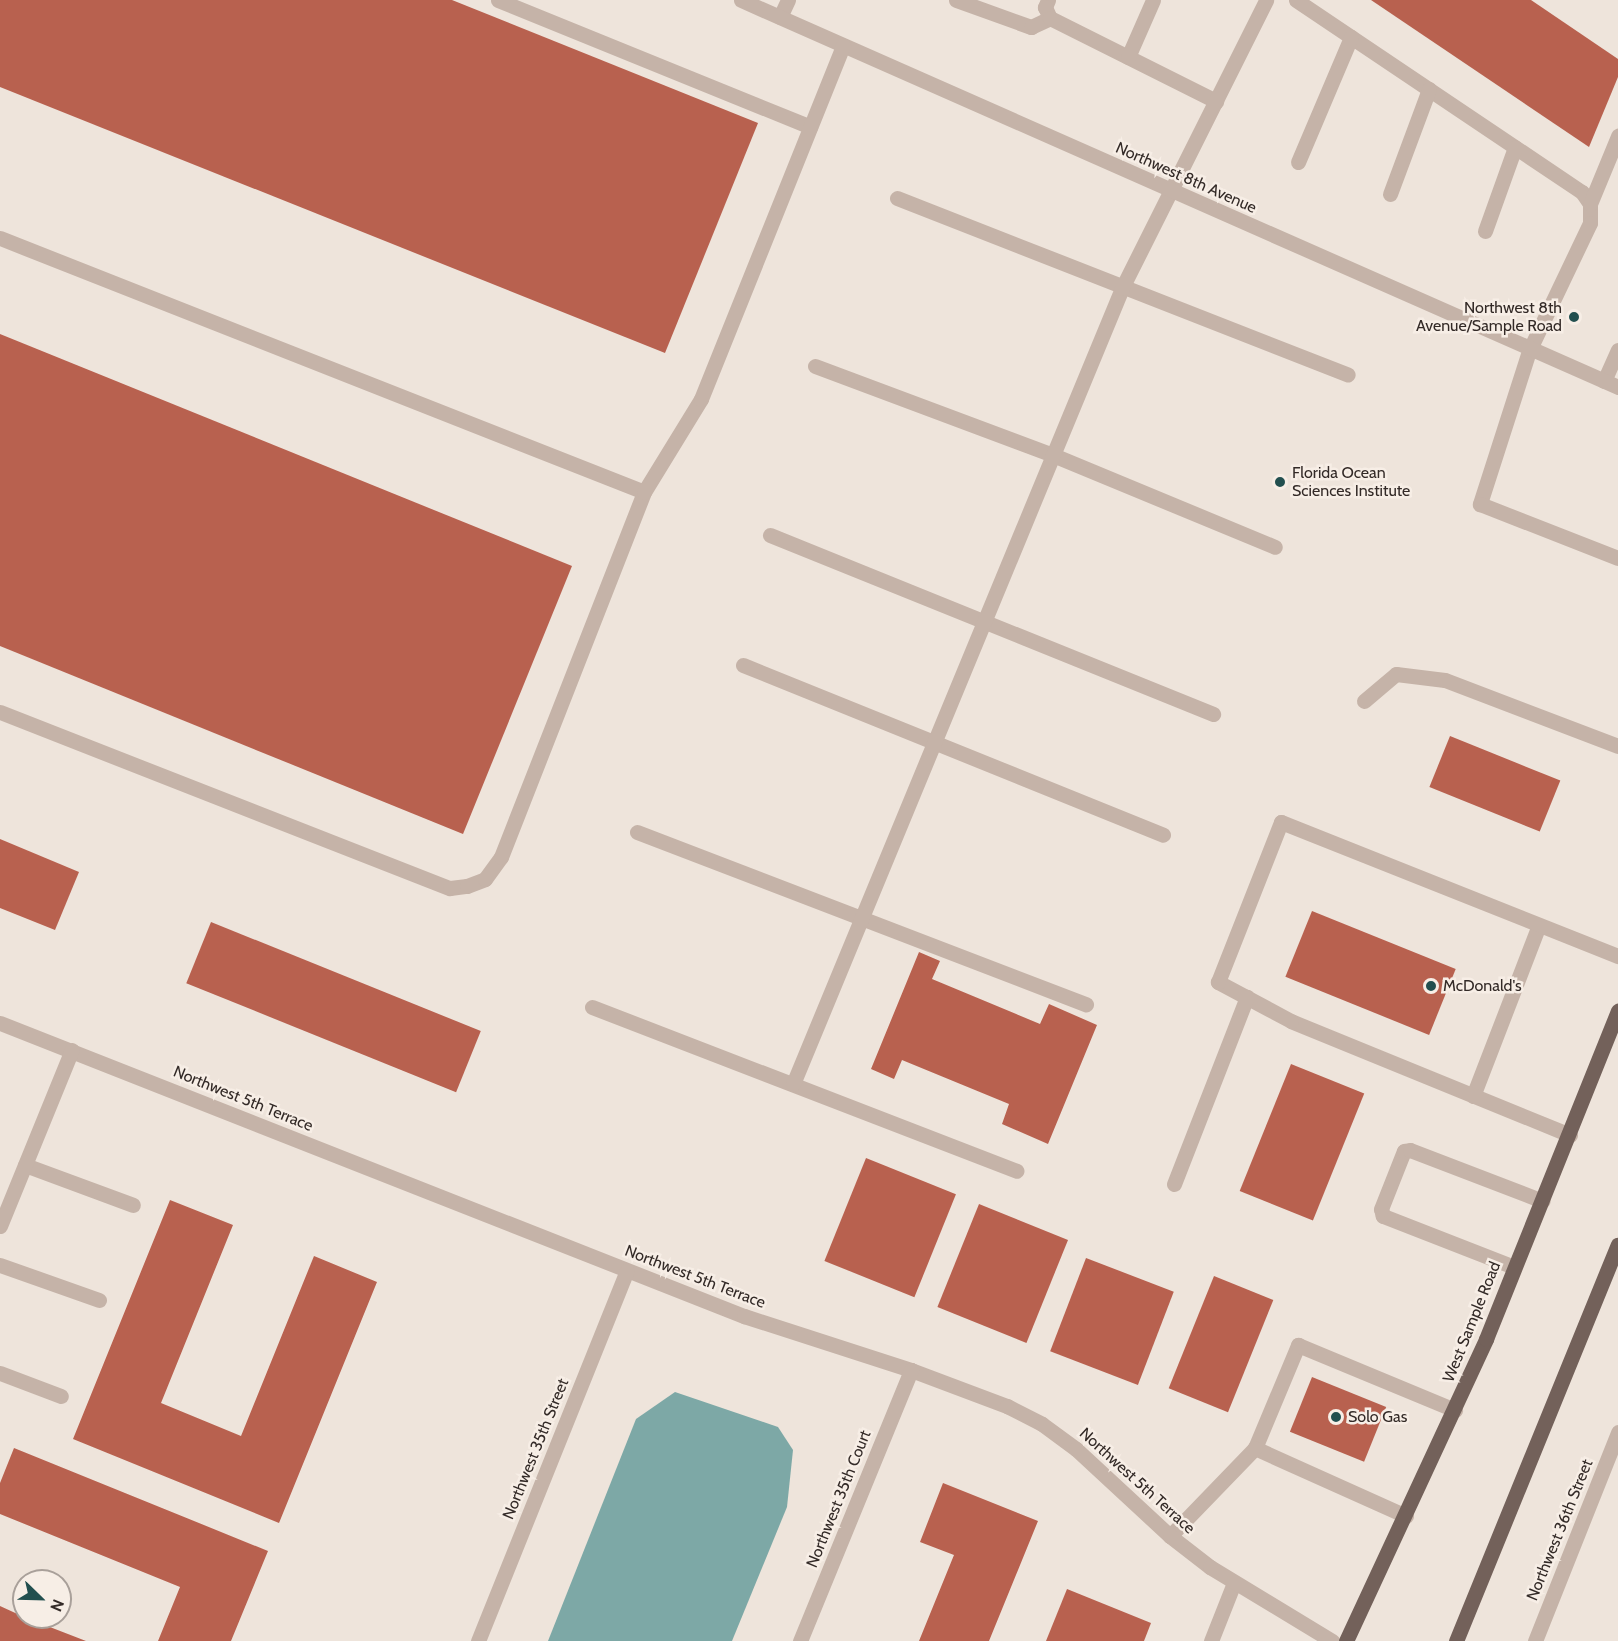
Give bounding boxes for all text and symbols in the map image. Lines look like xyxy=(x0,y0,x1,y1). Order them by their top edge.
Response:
street label: Northwest 8th Avenue xyxy=(1113,138,1259,218)
place label: Northwest 8th Avenue/Sample Road xyxy=(1416,298,1562,336)
marker: Northwest 8th Avenue/Sample Road xyxy=(1567,310,1581,324)
place label: Florida Ocean Sciences Institute xyxy=(1292,463,1410,501)
marker: Florida Ocean Sciences Institute xyxy=(1273,475,1287,489)
place label: McDonald's xyxy=(1443,976,1522,996)
marker: McDonald's xyxy=(1424,979,1438,993)
street label: Northwest 5th Terrace xyxy=(170,1062,316,1136)
street label: Northwest 5th Terrace xyxy=(622,1241,768,1313)
street label: West Sample Road xyxy=(1439,1259,1505,1385)
street label: Northwest 35th Street xyxy=(499,1376,573,1522)
place label: Solo Gas xyxy=(1348,1407,1407,1427)
marker: Solo Gas xyxy=(1329,1410,1343,1424)
street label: Northwest 5th Terrace xyxy=(1075,1424,1199,1538)
street label: Northwest 35th Court xyxy=(803,1428,875,1570)
street label: Northwest 36th Street xyxy=(1523,1457,1597,1603)
north arrow xyxy=(12,1569,72,1629)
text: N xyxy=(46,1597,68,1614)

